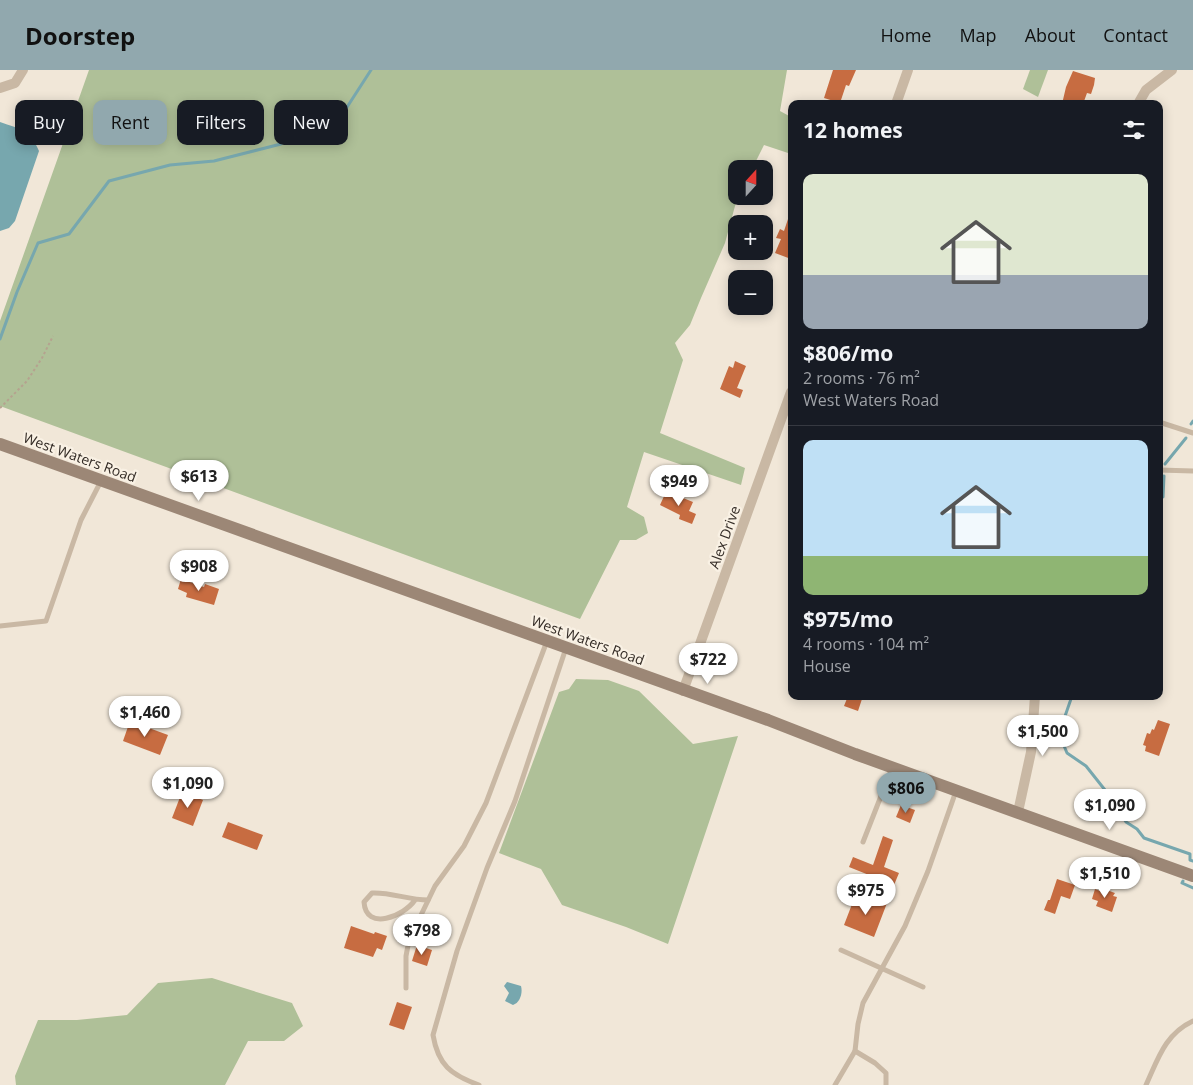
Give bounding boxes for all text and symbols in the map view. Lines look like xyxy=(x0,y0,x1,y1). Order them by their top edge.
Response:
text: Doorstep xyxy=(25,19,135,52)
text: Home xyxy=(881,23,931,47)
text: Map xyxy=(959,23,997,47)
text: About xyxy=(1025,23,1075,47)
text: Contact xyxy=(1103,23,1168,47)
chip: Buy xyxy=(15,100,83,145)
chip: Rent xyxy=(93,100,167,145)
chip: Filters xyxy=(177,100,264,145)
chip: New xyxy=(274,100,348,145)
text: 12 homes xyxy=(803,116,903,144)
icon: filters xyxy=(1120,116,1148,144)
north arrow xyxy=(728,160,772,205)
map controls xyxy=(728,160,773,315)
icon: home xyxy=(931,207,1021,297)
button: + xyxy=(728,215,773,260)
button: − xyxy=(728,270,773,315)
text: $806/mo xyxy=(803,339,893,367)
text: 2 rooms · 76 m² xyxy=(803,367,920,389)
text: West Waters Road xyxy=(803,389,939,411)
street label: West Waters Road xyxy=(21,428,139,486)
pin: $613 xyxy=(169,460,229,502)
pin: $949 xyxy=(649,464,709,507)
text: $613 xyxy=(181,465,217,487)
text: $949 xyxy=(661,470,697,492)
icon: home xyxy=(931,472,1021,562)
street label: Alex Drive xyxy=(704,503,744,571)
pin: $908 xyxy=(169,550,229,592)
text: $908 xyxy=(181,555,217,577)
text: $975/mo xyxy=(803,605,893,633)
street label: West Waters Road xyxy=(529,611,647,669)
text: 4 rooms · 104 m² xyxy=(803,633,929,655)
pin: $722 xyxy=(678,642,738,685)
text: $722 xyxy=(690,648,726,670)
text: House xyxy=(803,655,851,677)
pin: $1,460 xyxy=(104,696,186,738)
text: $1,460 xyxy=(120,701,170,723)
pin: $1,500 xyxy=(1002,714,1084,757)
text: $1,500 xyxy=(1018,720,1068,742)
pin: $1,090 xyxy=(147,766,229,809)
text: $1,090 xyxy=(163,772,213,794)
pin: $806 xyxy=(876,772,936,814)
text: $806 xyxy=(888,777,924,799)
pin: $1,090 xyxy=(1069,788,1151,831)
text: $1,090 xyxy=(1085,794,1135,816)
pin: $1,510 xyxy=(1064,856,1146,899)
text: $1,510 xyxy=(1080,862,1130,884)
pin: $975 xyxy=(836,874,896,916)
text: $975 xyxy=(848,879,884,901)
pin: $798 xyxy=(392,914,452,956)
text: $798 xyxy=(404,919,440,941)

